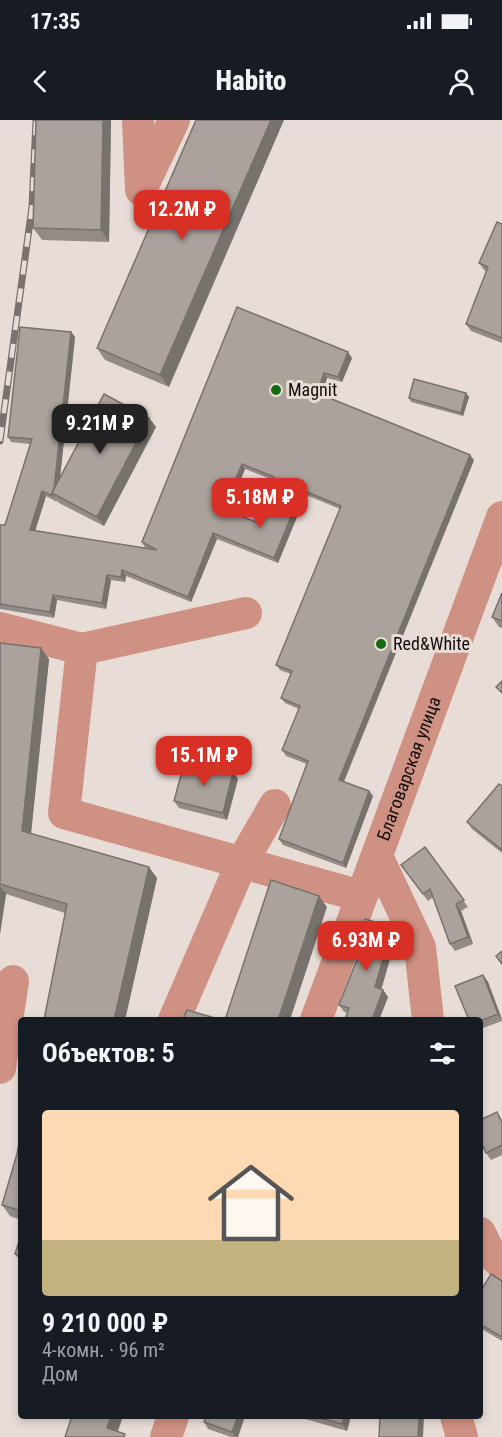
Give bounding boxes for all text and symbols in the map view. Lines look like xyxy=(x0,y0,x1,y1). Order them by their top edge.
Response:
text: 17:35 xyxy=(30,9,81,34)
icon: back xyxy=(24,65,57,98)
text: Habito xyxy=(216,65,286,97)
icon: person xyxy=(445,65,478,98)
pin: 12.2M ₽ xyxy=(127,190,237,241)
text: 12.2M ₽ xyxy=(148,197,216,221)
place label: Magnit xyxy=(288,379,337,400)
marker: Magnit xyxy=(269,383,283,397)
pin: 9.21M ₽ xyxy=(45,404,155,455)
text: 9.21M ₽ xyxy=(66,411,134,435)
pin: 5.18M ₽ xyxy=(205,478,315,529)
text: 5.18M ₽ xyxy=(226,485,294,509)
place label: Red&White xyxy=(393,633,470,654)
marker: Red&White xyxy=(374,637,388,651)
street label: Благоварская улица xyxy=(372,694,445,843)
pin: 15.1M ₽ xyxy=(149,736,259,787)
text: 15.1M ₽ xyxy=(170,743,238,767)
pin: 6.93M ₽ xyxy=(311,921,421,972)
text: 6.93M ₽ xyxy=(332,928,400,952)
icon: filters xyxy=(426,1037,459,1070)
text: Объектов: 5 xyxy=(42,1038,175,1068)
icon: home xyxy=(197,1149,305,1257)
text: 9 210 000 ₽ xyxy=(42,1308,168,1338)
text: 4-комн. · 96 m² xyxy=(42,1338,165,1362)
text: Дом xyxy=(42,1362,78,1386)

